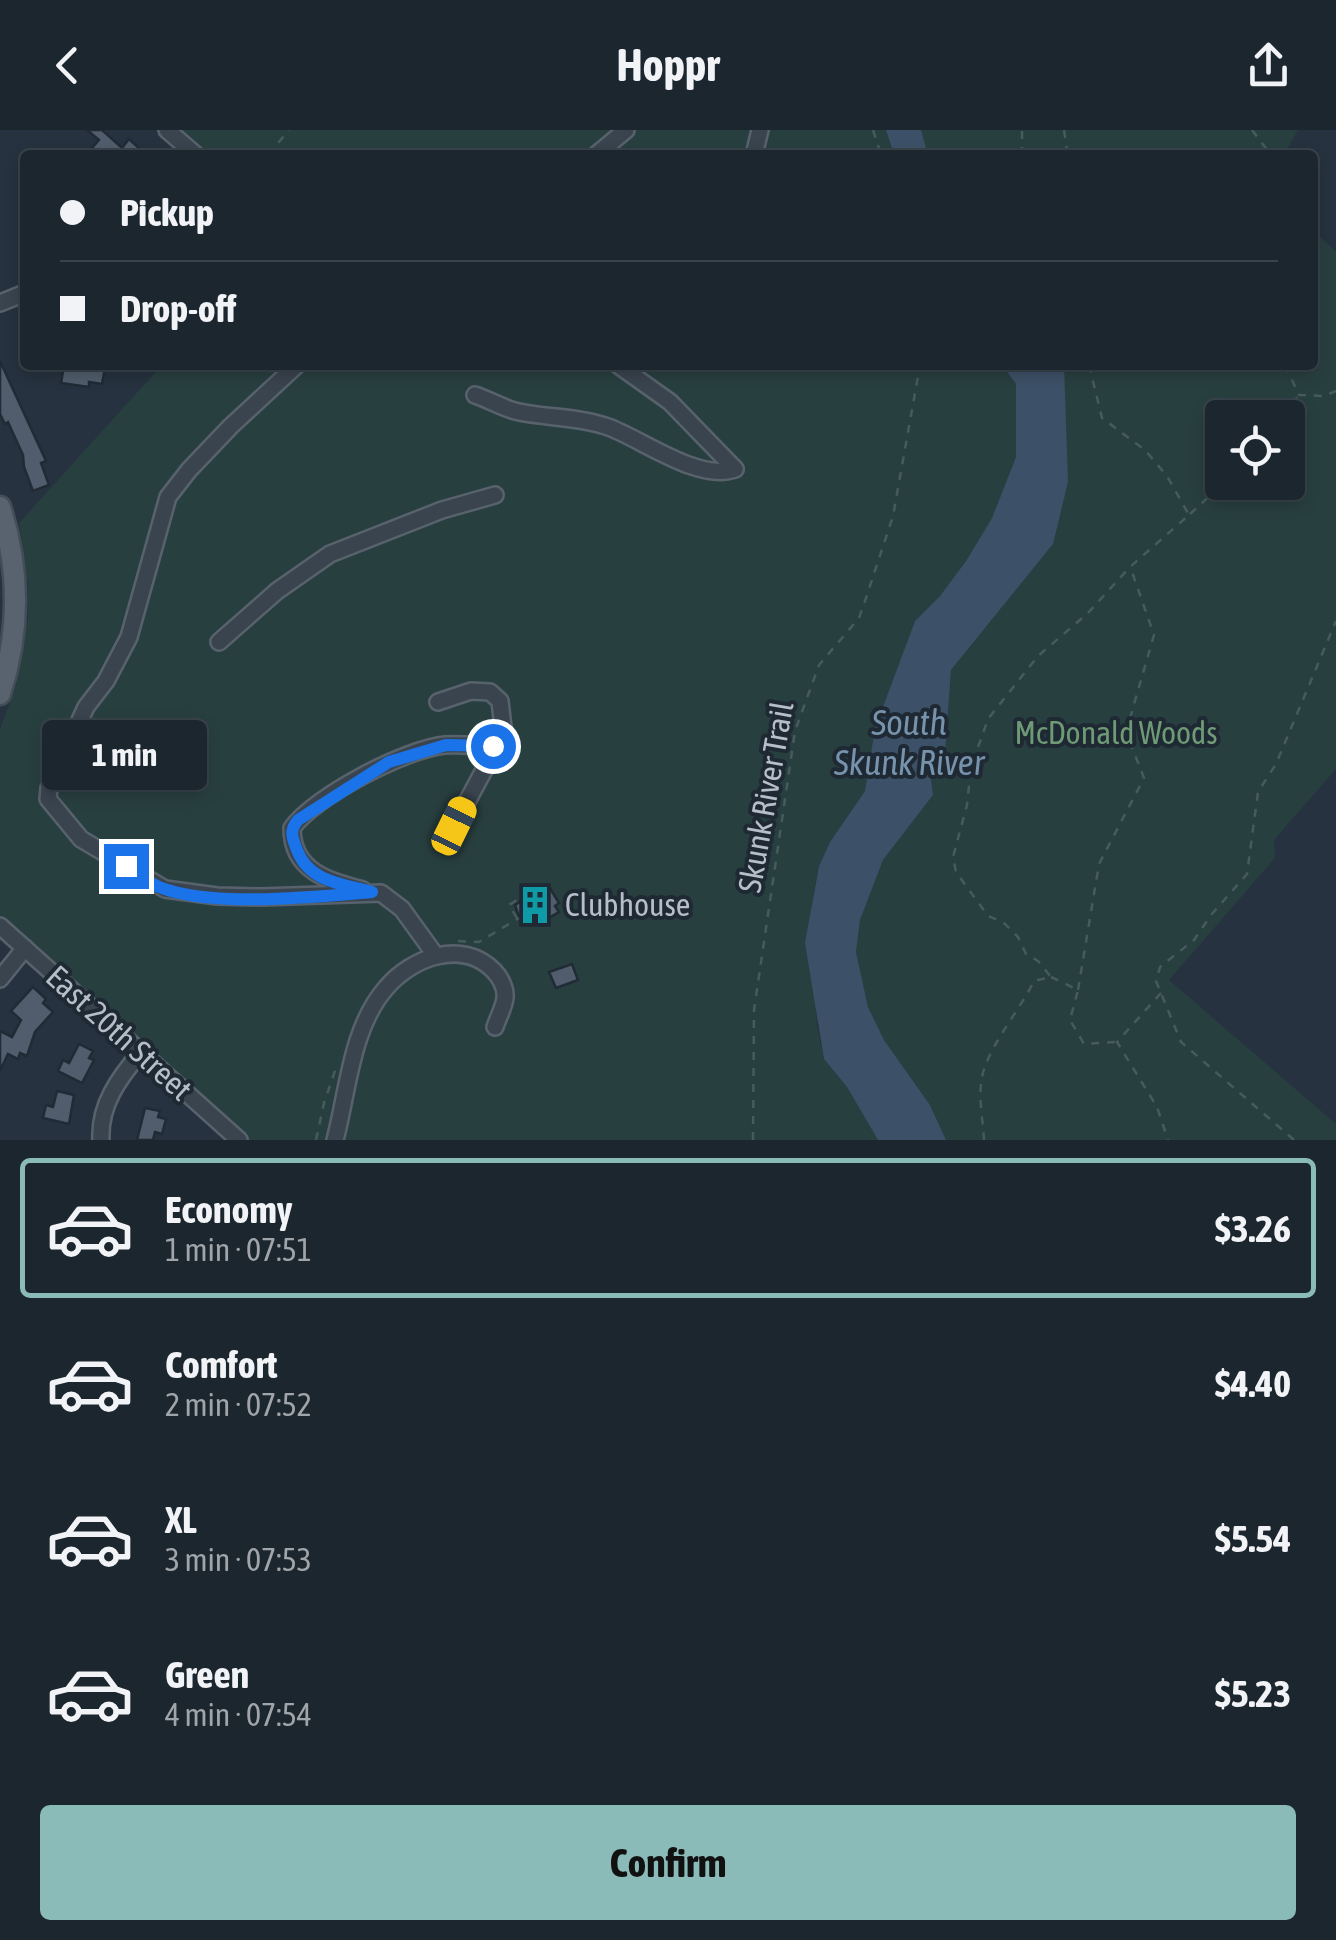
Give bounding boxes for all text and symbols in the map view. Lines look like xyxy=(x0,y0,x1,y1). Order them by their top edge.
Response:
icon: back xyxy=(40,38,95,93)
icon: share xyxy=(1241,38,1296,93)
text: Hoppr xyxy=(616,39,720,91)
text: Pickup xyxy=(120,191,214,234)
text: Drop-off xyxy=(120,287,236,330)
map controls xyxy=(1205,400,1305,500)
button: locate xyxy=(1205,400,1305,500)
street label: Skunk River Trail xyxy=(731,698,801,895)
water label: South Skunk River xyxy=(833,702,986,782)
park label: McDonald Woods xyxy=(1014,714,1218,751)
callout: 1 min xyxy=(44,721,208,791)
route start xyxy=(471,724,516,769)
text: 1 min xyxy=(92,736,157,773)
car xyxy=(427,792,481,860)
route end xyxy=(104,844,149,889)
building icon: Clubhouse xyxy=(514,884,556,926)
place label: Clubhouse xyxy=(565,886,690,923)
street label: East 20th Street xyxy=(39,958,200,1108)
icon: car xyxy=(45,1183,135,1273)
text: Economy xyxy=(165,1188,292,1231)
text: $3.26 xyxy=(1215,1207,1291,1250)
text: 1 min · 07:51 xyxy=(165,1231,312,1268)
icon: car xyxy=(45,1338,135,1428)
text: Comfort xyxy=(165,1343,277,1386)
text: $4.40 xyxy=(1215,1362,1291,1405)
text: 2 min · 07:52 xyxy=(165,1386,312,1423)
icon: car xyxy=(45,1493,135,1583)
text: XL xyxy=(165,1498,197,1541)
text: $5.54 xyxy=(1215,1517,1291,1560)
text: 3 min · 07:53 xyxy=(165,1541,312,1578)
icon: car xyxy=(45,1648,135,1738)
text: Green xyxy=(165,1653,249,1696)
text: $5.23 xyxy=(1215,1672,1291,1715)
text: 4 min · 07:54 xyxy=(165,1696,312,1733)
button: Confirm xyxy=(40,1805,1296,1920)

